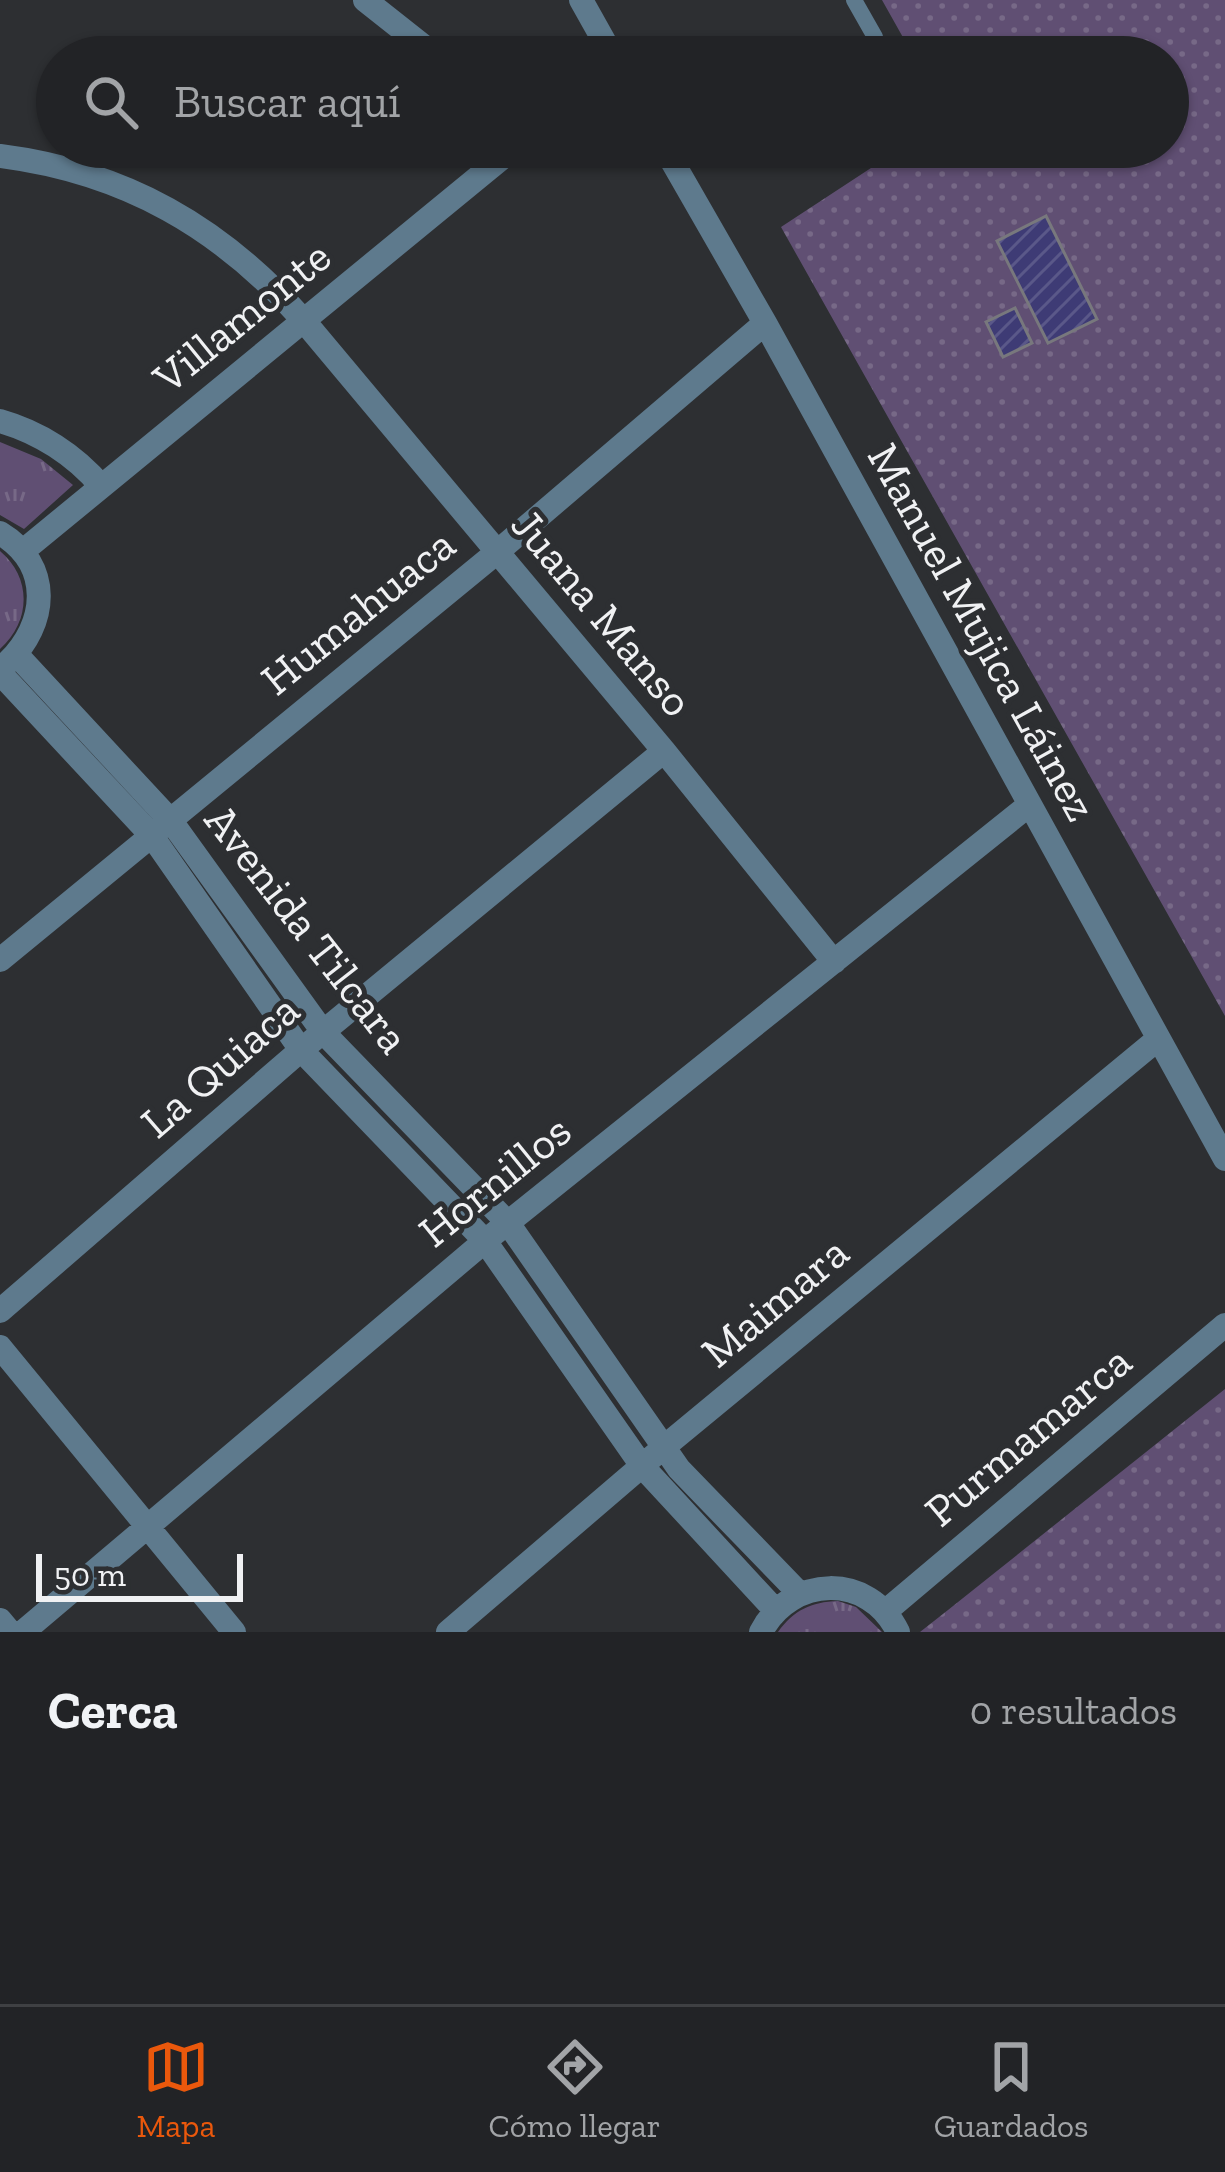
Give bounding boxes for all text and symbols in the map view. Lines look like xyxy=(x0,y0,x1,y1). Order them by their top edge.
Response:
search box xyxy=(36,36,1189,168)
icon: search xyxy=(78,69,144,135)
text: Buscar aquí xyxy=(174,75,401,129)
street label: Villamonte xyxy=(142,229,341,405)
street label: Manuel Mujica Láinez xyxy=(856,434,1108,830)
street label: Juana Manso xyxy=(500,498,704,728)
street label: Humahuaca xyxy=(250,518,466,706)
street label: Avenida Tilcara xyxy=(193,794,421,1064)
street label: La Quiaca xyxy=(130,983,310,1149)
street label: Hornillos xyxy=(408,1103,582,1259)
street label: Maimara xyxy=(691,1225,859,1379)
street label: Purmamarca xyxy=(914,1334,1142,1538)
scale bar xyxy=(36,1548,243,1601)
text: 50 m xyxy=(54,1555,126,1594)
text: Cerca xyxy=(48,1680,178,1741)
text: 0 resultados xyxy=(970,1687,1177,1734)
tab: Mapa xyxy=(137,2034,215,2145)
tab: Cómo llegar xyxy=(489,2034,661,2145)
tab: Guardados xyxy=(934,2034,1088,2145)

